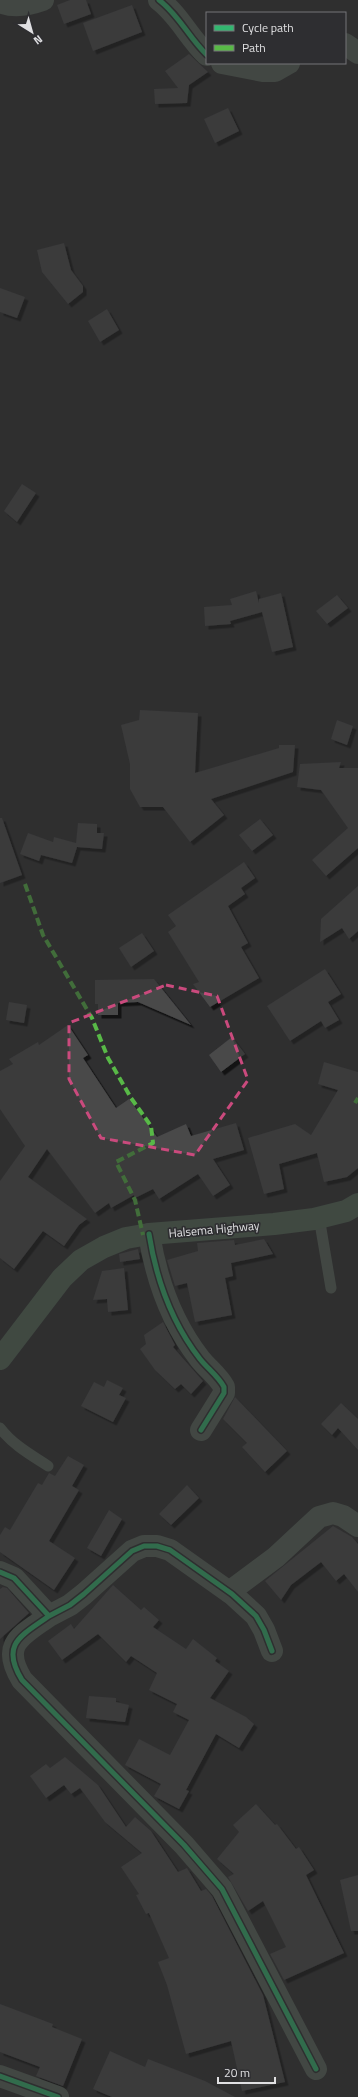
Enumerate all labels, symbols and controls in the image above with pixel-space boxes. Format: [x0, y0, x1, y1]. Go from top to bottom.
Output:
north arrow [12, 12, 52, 52]
legend [206, 12, 346, 64]
text: Cycle path [242, 18, 294, 37]
text: N [30, 31, 46, 49]
text: Path [242, 38, 266, 57]
street label: Halsema Highway [168, 1216, 261, 1242]
scale bar [218, 2059, 275, 2085]
text: 20 m [224, 2063, 250, 2082]

